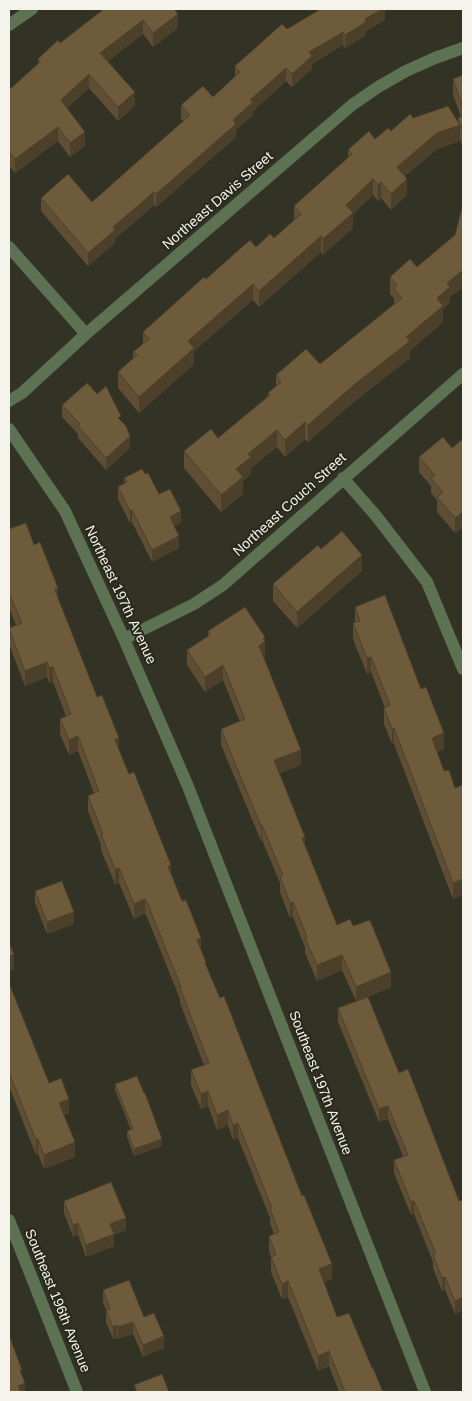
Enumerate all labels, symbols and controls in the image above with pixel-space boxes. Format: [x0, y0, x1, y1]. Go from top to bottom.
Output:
street label: Northeast Davis Street [159, 148, 277, 254]
street label: Northeast Couch Street [230, 450, 350, 560]
street label: Northeast 197th Avenue [81, 523, 159, 667]
street label: Southeast 197th Avenue [285, 1009, 355, 1157]
street label: Southeast 196th Avenue [21, 1227, 93, 1375]

